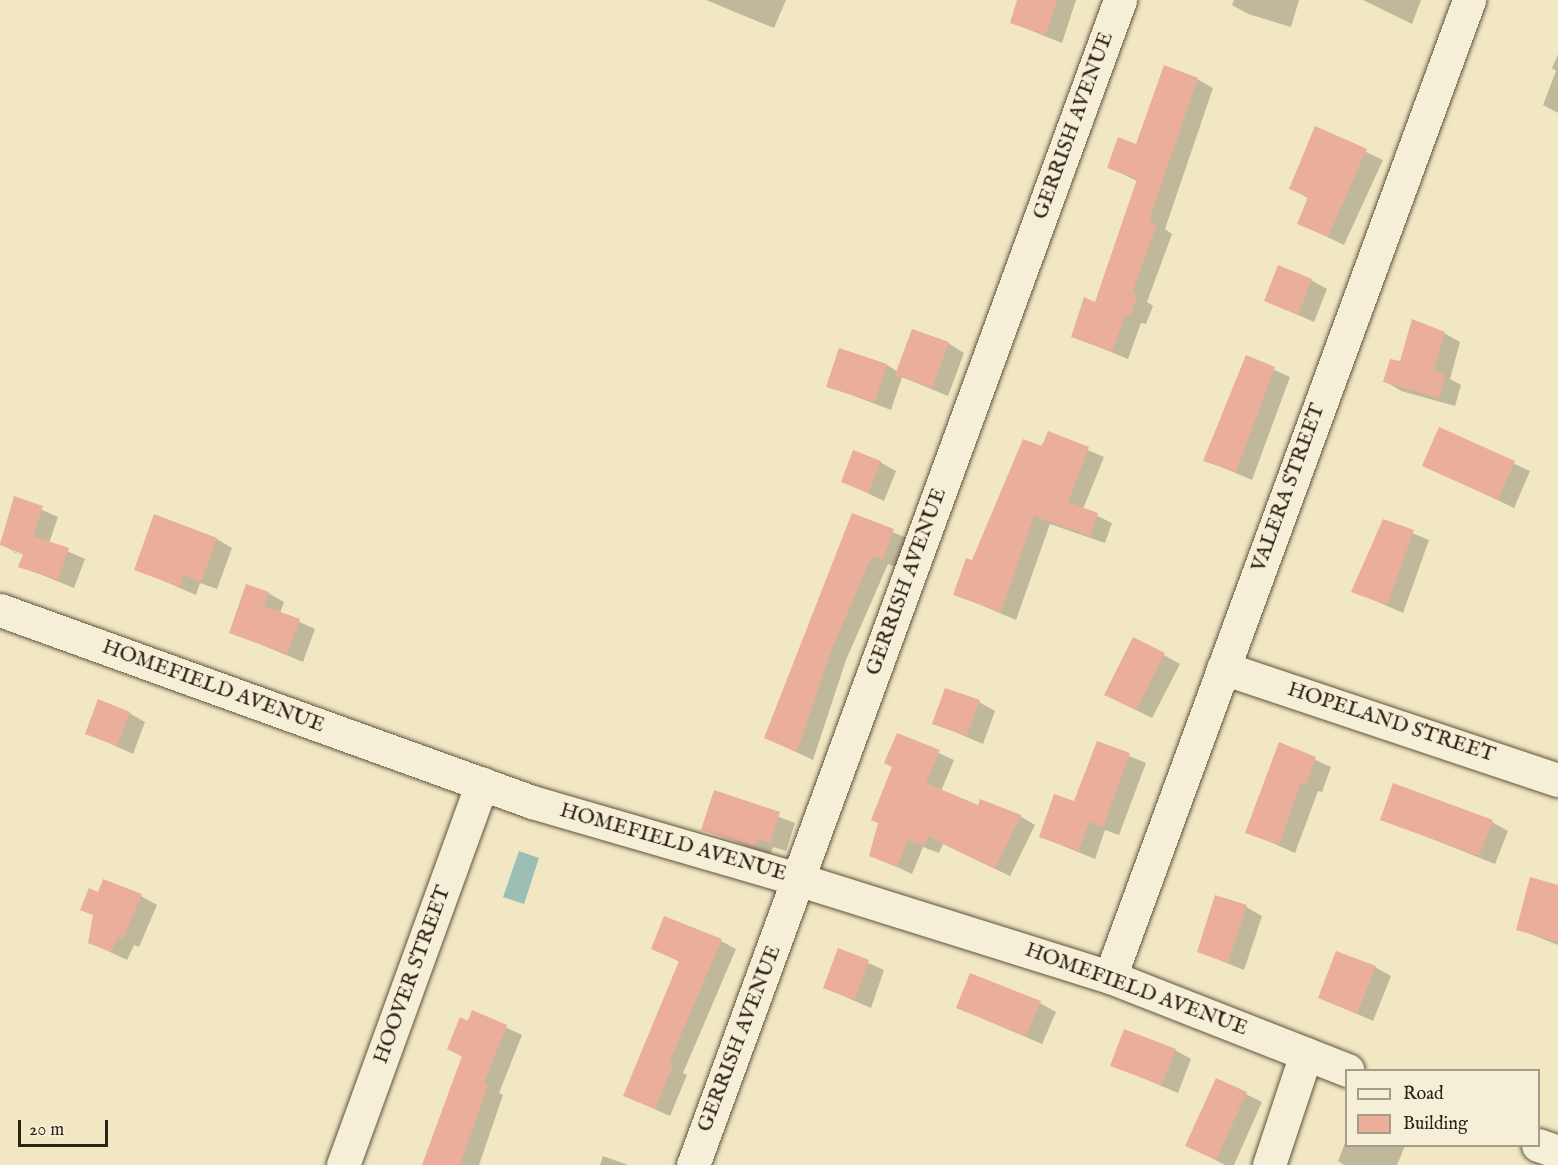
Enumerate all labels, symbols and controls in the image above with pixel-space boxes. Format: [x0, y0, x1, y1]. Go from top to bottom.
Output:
street label: GERRISH AVENUE [1028, 29, 1120, 223]
street label: VALERA STREET [1247, 400, 1331, 576]
street label: GERRISH AVENUE [861, 485, 953, 679]
street label: HOMEFIELD AVENUE [98, 635, 328, 739]
street label: HOPELAND STREET [1284, 678, 1498, 768]
street label: HOMEFIELD AVENUE [557, 799, 789, 887]
street label: HOOVER STREET [369, 883, 457, 1067]
street label: HOMEFIELD AVENUE [1021, 938, 1251, 1042]
street label: GERRISH AVENUE [693, 942, 787, 1136]
legend [1345, 1069, 1540, 1147]
text: Road [1403, 1083, 1444, 1106]
scale bar [21, 1108, 111, 1146]
text: Building [1403, 1113, 1468, 1136]
text: 20 m [29, 1119, 64, 1142]

